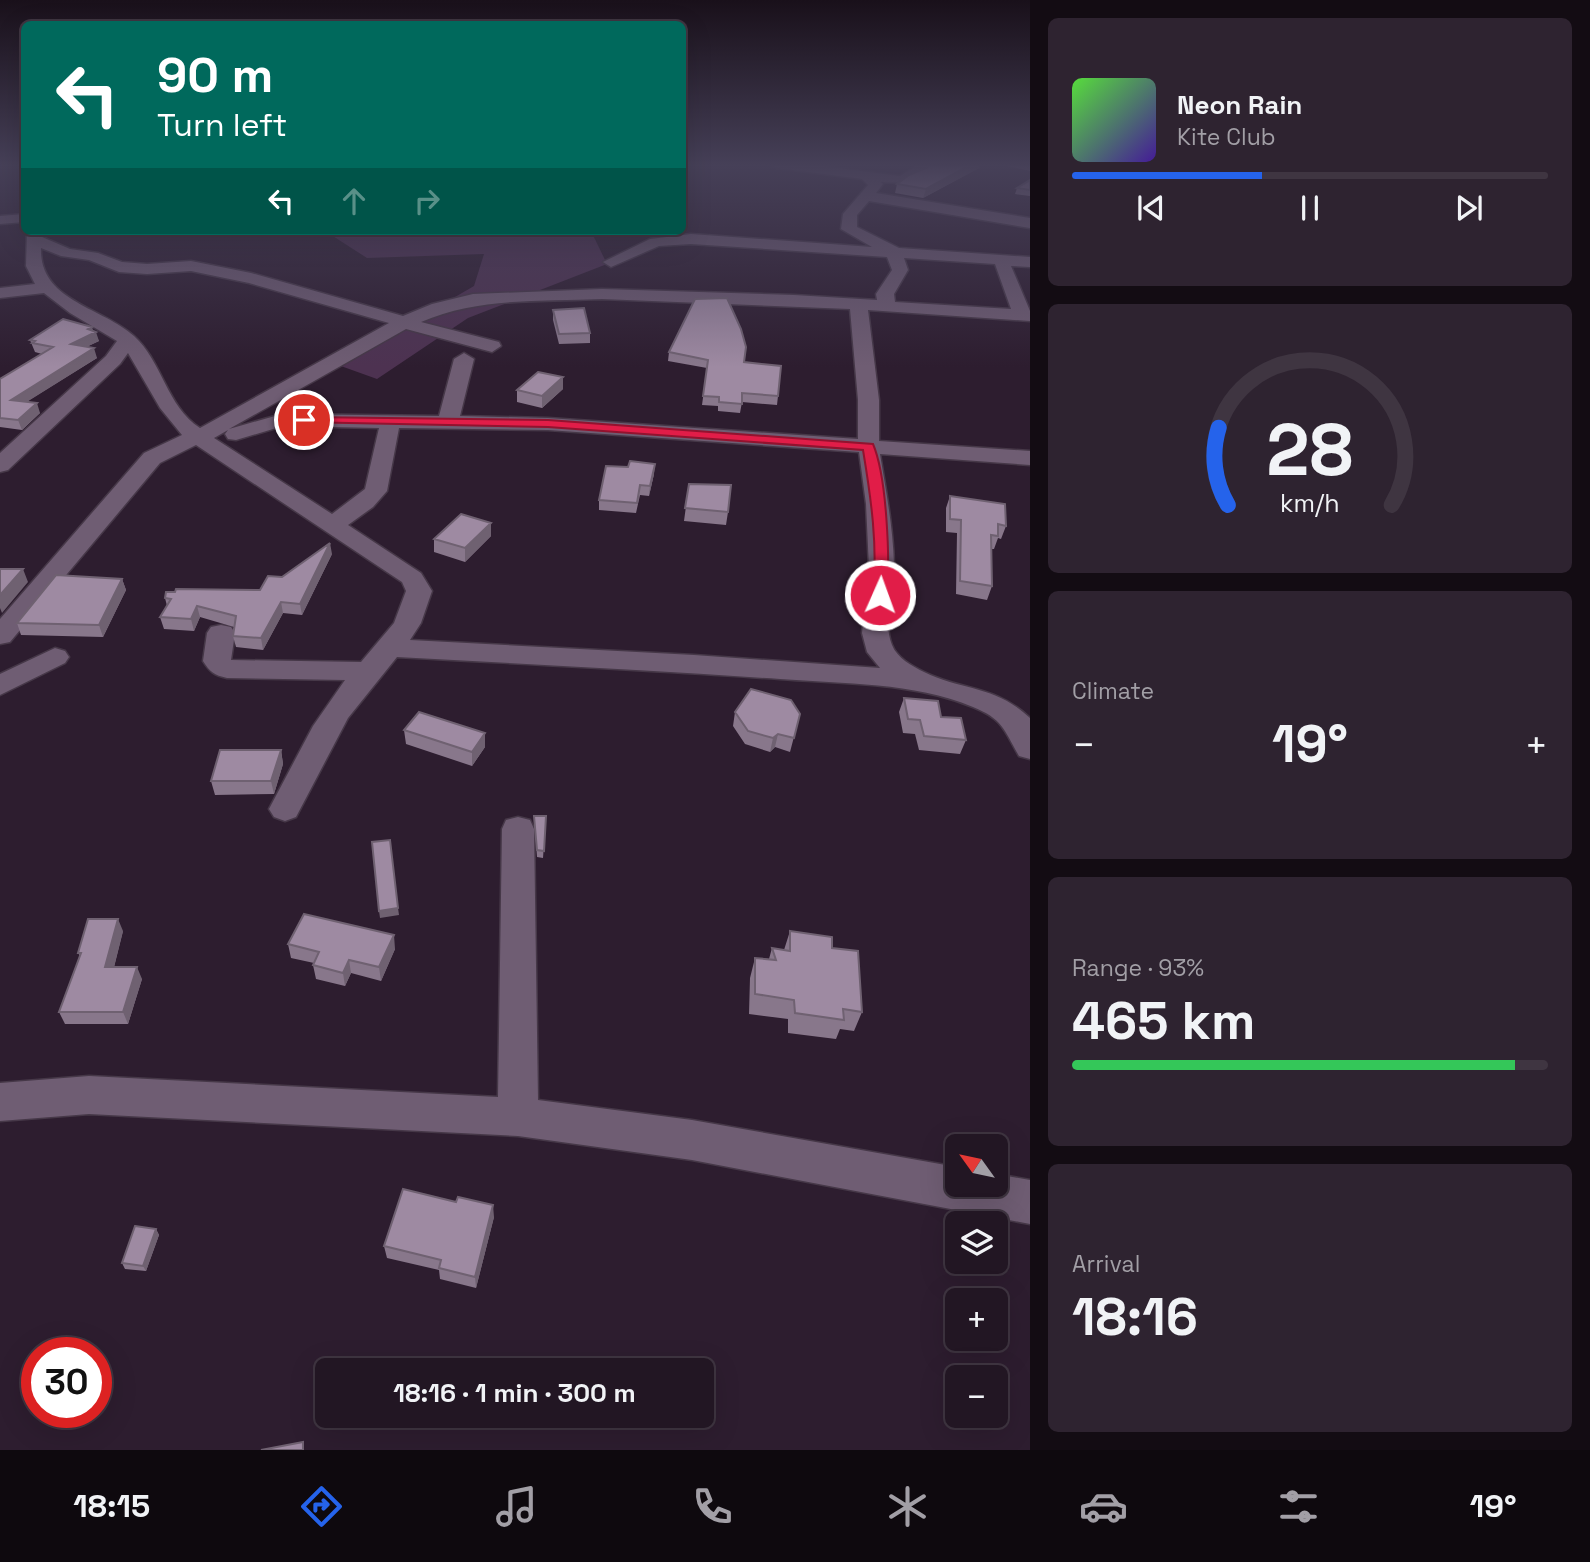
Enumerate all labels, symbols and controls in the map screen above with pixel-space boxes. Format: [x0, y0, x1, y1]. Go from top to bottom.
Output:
text: 90 m [157, 44, 273, 106]
icon: left [42, 49, 133, 140]
text: Neon Rain [1177, 88, 1302, 122]
text: Turn left [157, 105, 287, 145]
text: Kite Club [1177, 122, 1276, 152]
icon: left [262, 182, 300, 220]
icon: ahead [335, 182, 373, 220]
icon: right [408, 182, 446, 220]
icon: previous [1132, 189, 1170, 227]
icon: pause [1291, 189, 1329, 227]
icon: next [1450, 189, 1488, 227]
pin [274, 390, 334, 450]
icon: arrive [285, 401, 323, 439]
text: 28 [1267, 403, 1353, 496]
text: km/h [1280, 486, 1340, 518]
position arrow [843, 558, 917, 632]
text: Climate [1072, 676, 1154, 706]
text: 19° [1272, 711, 1348, 777]
text: − [1072, 721, 1096, 769]
text: + [1524, 721, 1548, 769]
text: Range · 93% [1072, 953, 1204, 983]
text: 465 km [1072, 988, 1255, 1054]
north arrow [945, 1134, 1008, 1197]
map controls [945, 1134, 1008, 1428]
button: layers [945, 1211, 1008, 1274]
text: Arrival [1072, 1249, 1140, 1279]
text: 18:16 [1072, 1284, 1198, 1350]
button: + [945, 1288, 1008, 1351]
speed limit sign: 30 [21, 1337, 112, 1428]
button: − [945, 1365, 1008, 1428]
text: 18:16 · 1 min · 300 m [393, 1376, 636, 1410]
icon: directions [297, 1482, 346, 1531]
icon: music [492, 1482, 541, 1531]
icon: phone [688, 1482, 737, 1531]
icon: climate [883, 1482, 932, 1531]
icon: car [1079, 1482, 1128, 1531]
icon: filters [1274, 1482, 1323, 1531]
text: 18:15 [73, 1486, 150, 1526]
text: 19° [1470, 1486, 1517, 1526]

